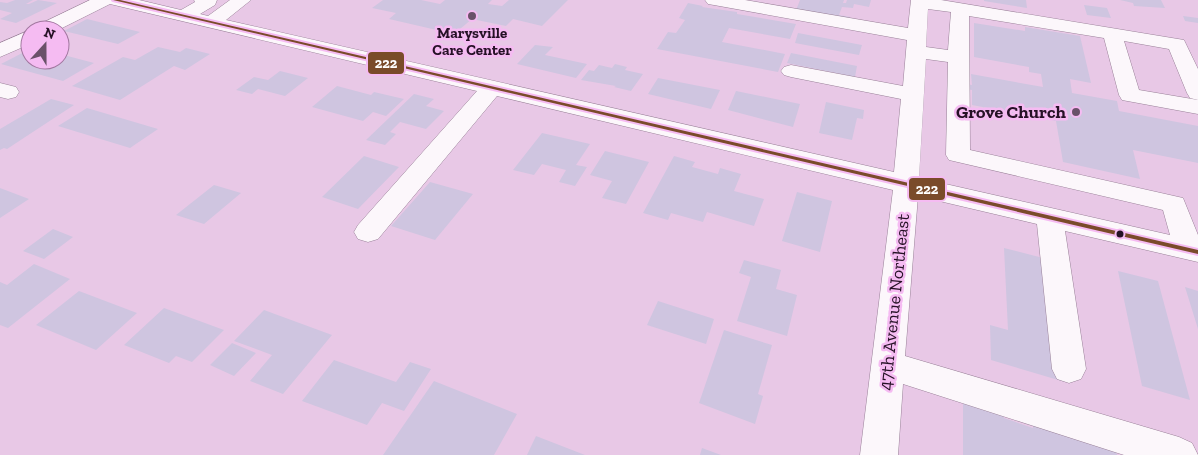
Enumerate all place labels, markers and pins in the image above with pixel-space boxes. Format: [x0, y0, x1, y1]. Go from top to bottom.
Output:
marker: Marysville Care Center [466, 10, 478, 22]
place label: Marysville Care Center [432, 24, 512, 59]
place label: Grove Church [956, 101, 1067, 123]
marker: Grove Church [1070, 106, 1082, 118]
unlabelled marker [1115, 229, 1125, 239]

